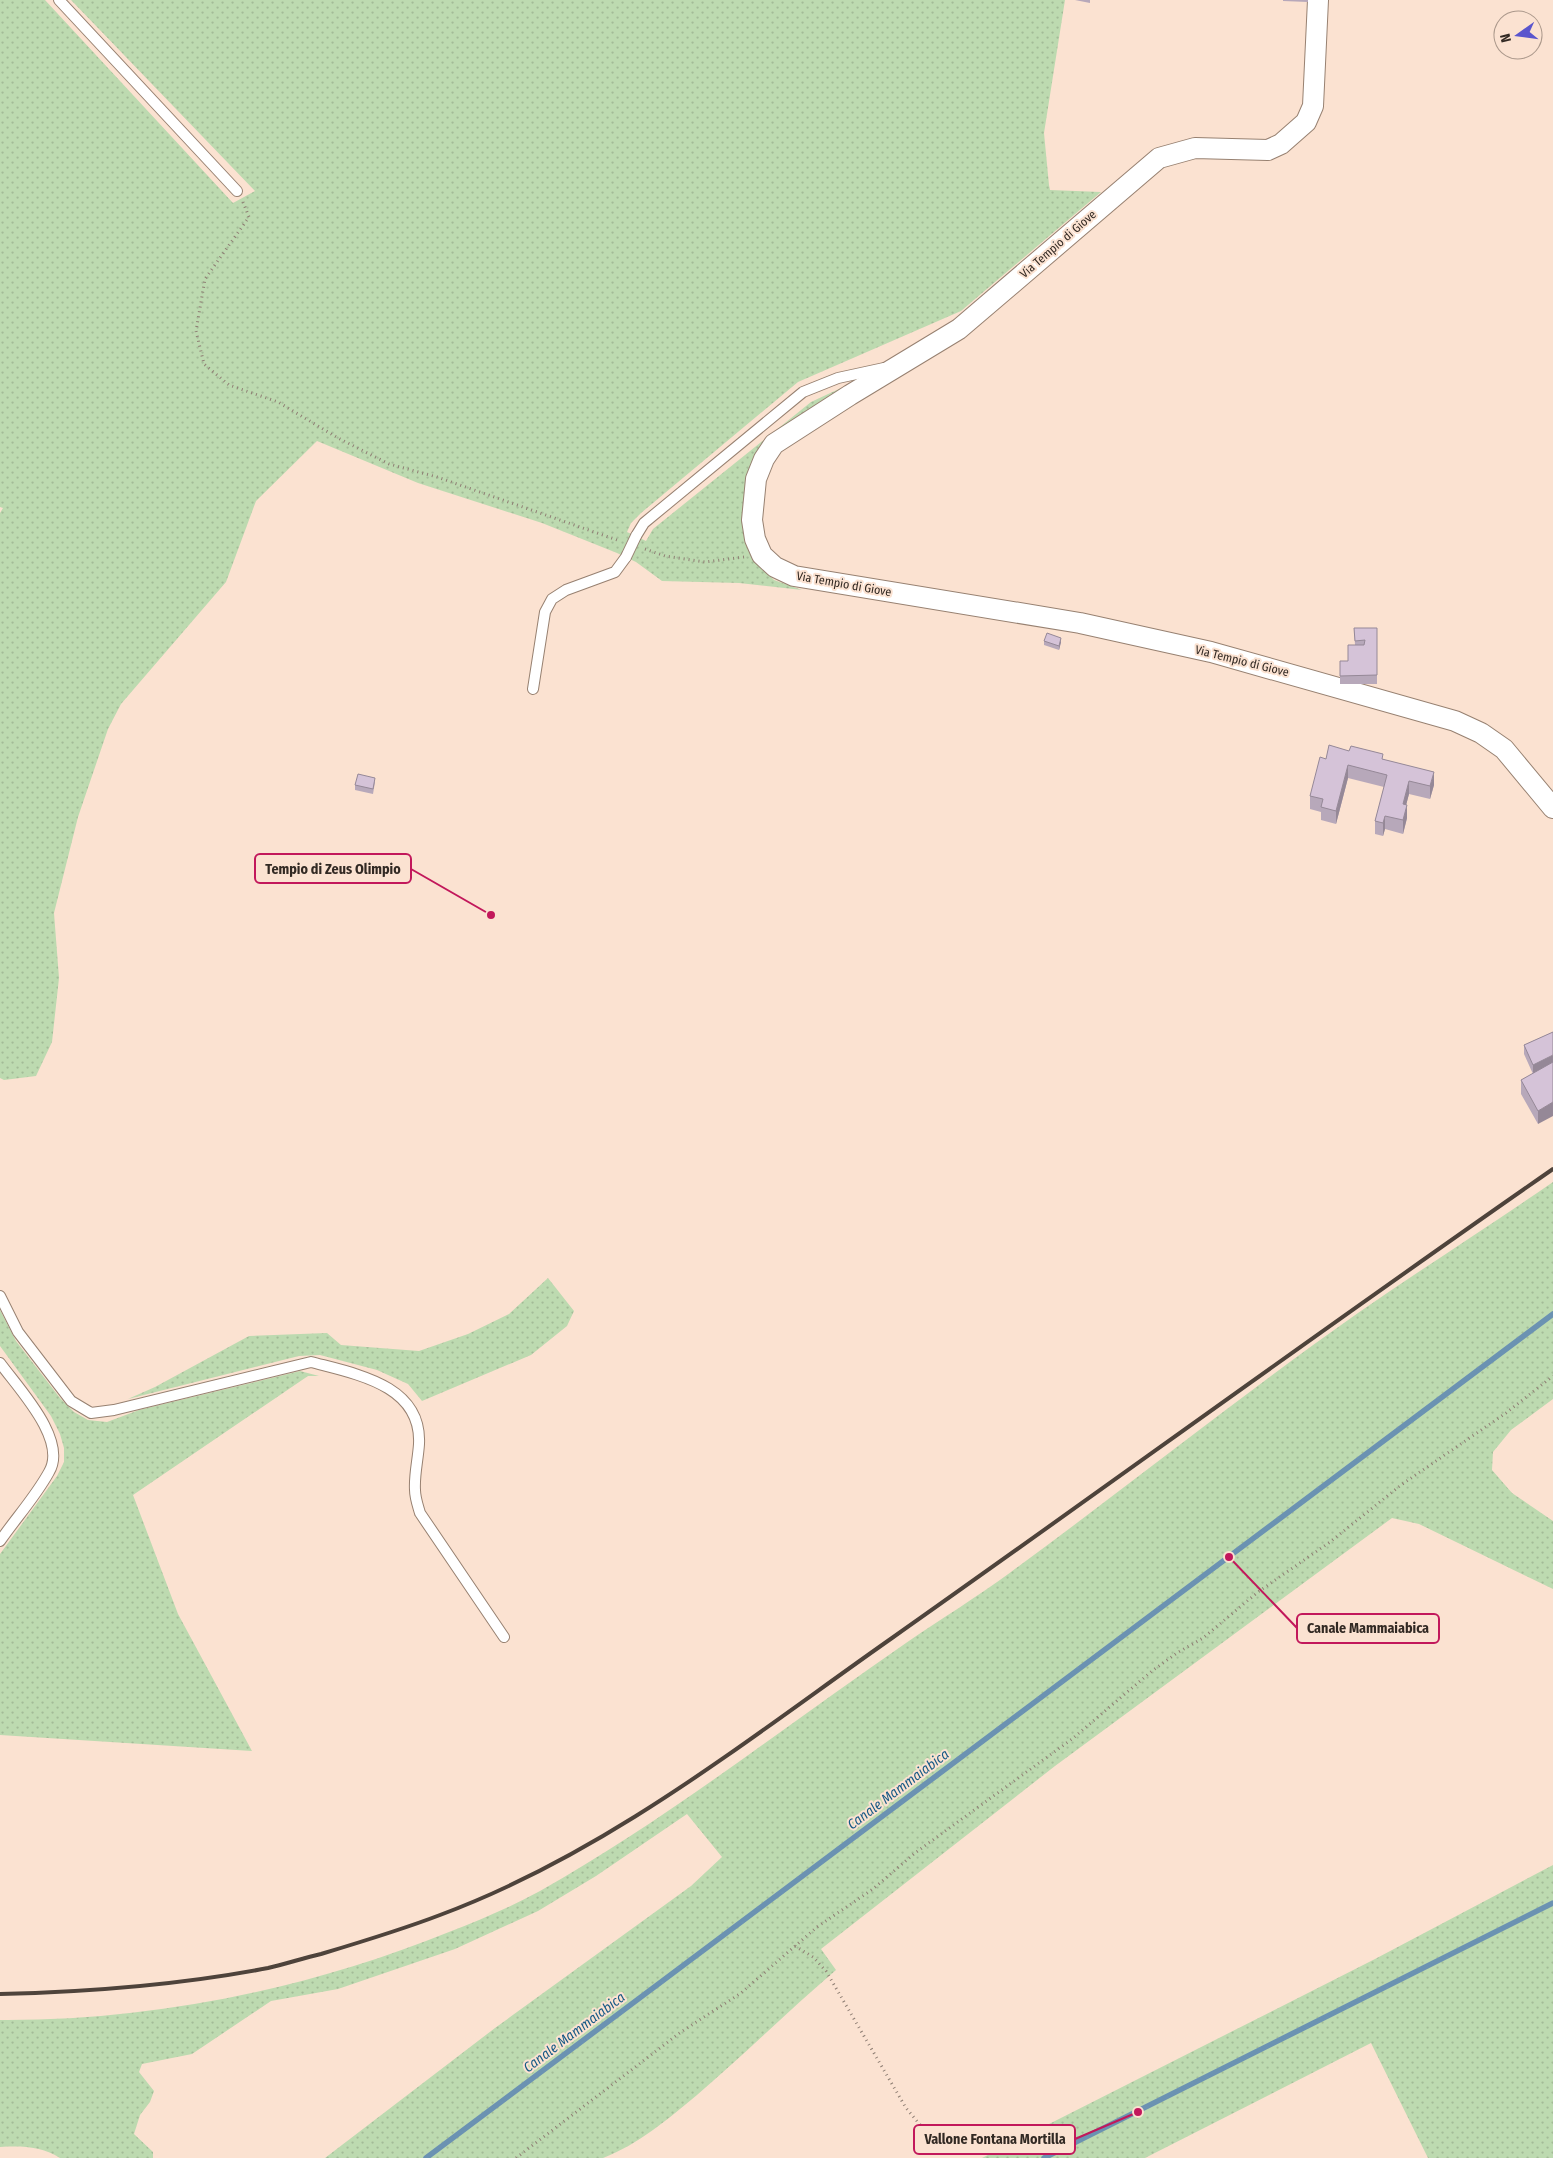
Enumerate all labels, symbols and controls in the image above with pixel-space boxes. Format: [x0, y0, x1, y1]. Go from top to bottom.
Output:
north arrow [1493, 10, 1543, 60]
text: N [1497, 32, 1515, 44]
street label: Via Tempio di Giove [1017, 207, 1099, 281]
street label: Via Tempio di Giove [795, 569, 893, 599]
street label: Via Tempio di Giove [1194, 643, 1290, 679]
callout: Tempio di Zeus Olimpio [255, 854, 411, 883]
text: Tempio di Zeus Olimpio [265, 861, 401, 878]
callout: Canale Mammaiabica [1297, 1614, 1439, 1643]
text: Canale Mammaiabica [1307, 1620, 1429, 1637]
water label: Canale Mammaiabica [844, 1746, 952, 1833]
water label: Canale Mammaiabica [520, 1989, 628, 2076]
callout: Vallone Fontana Mortilla [914, 2125, 1075, 2154]
text: Vallone Fontana Mortilla [923, 2131, 1066, 2148]

